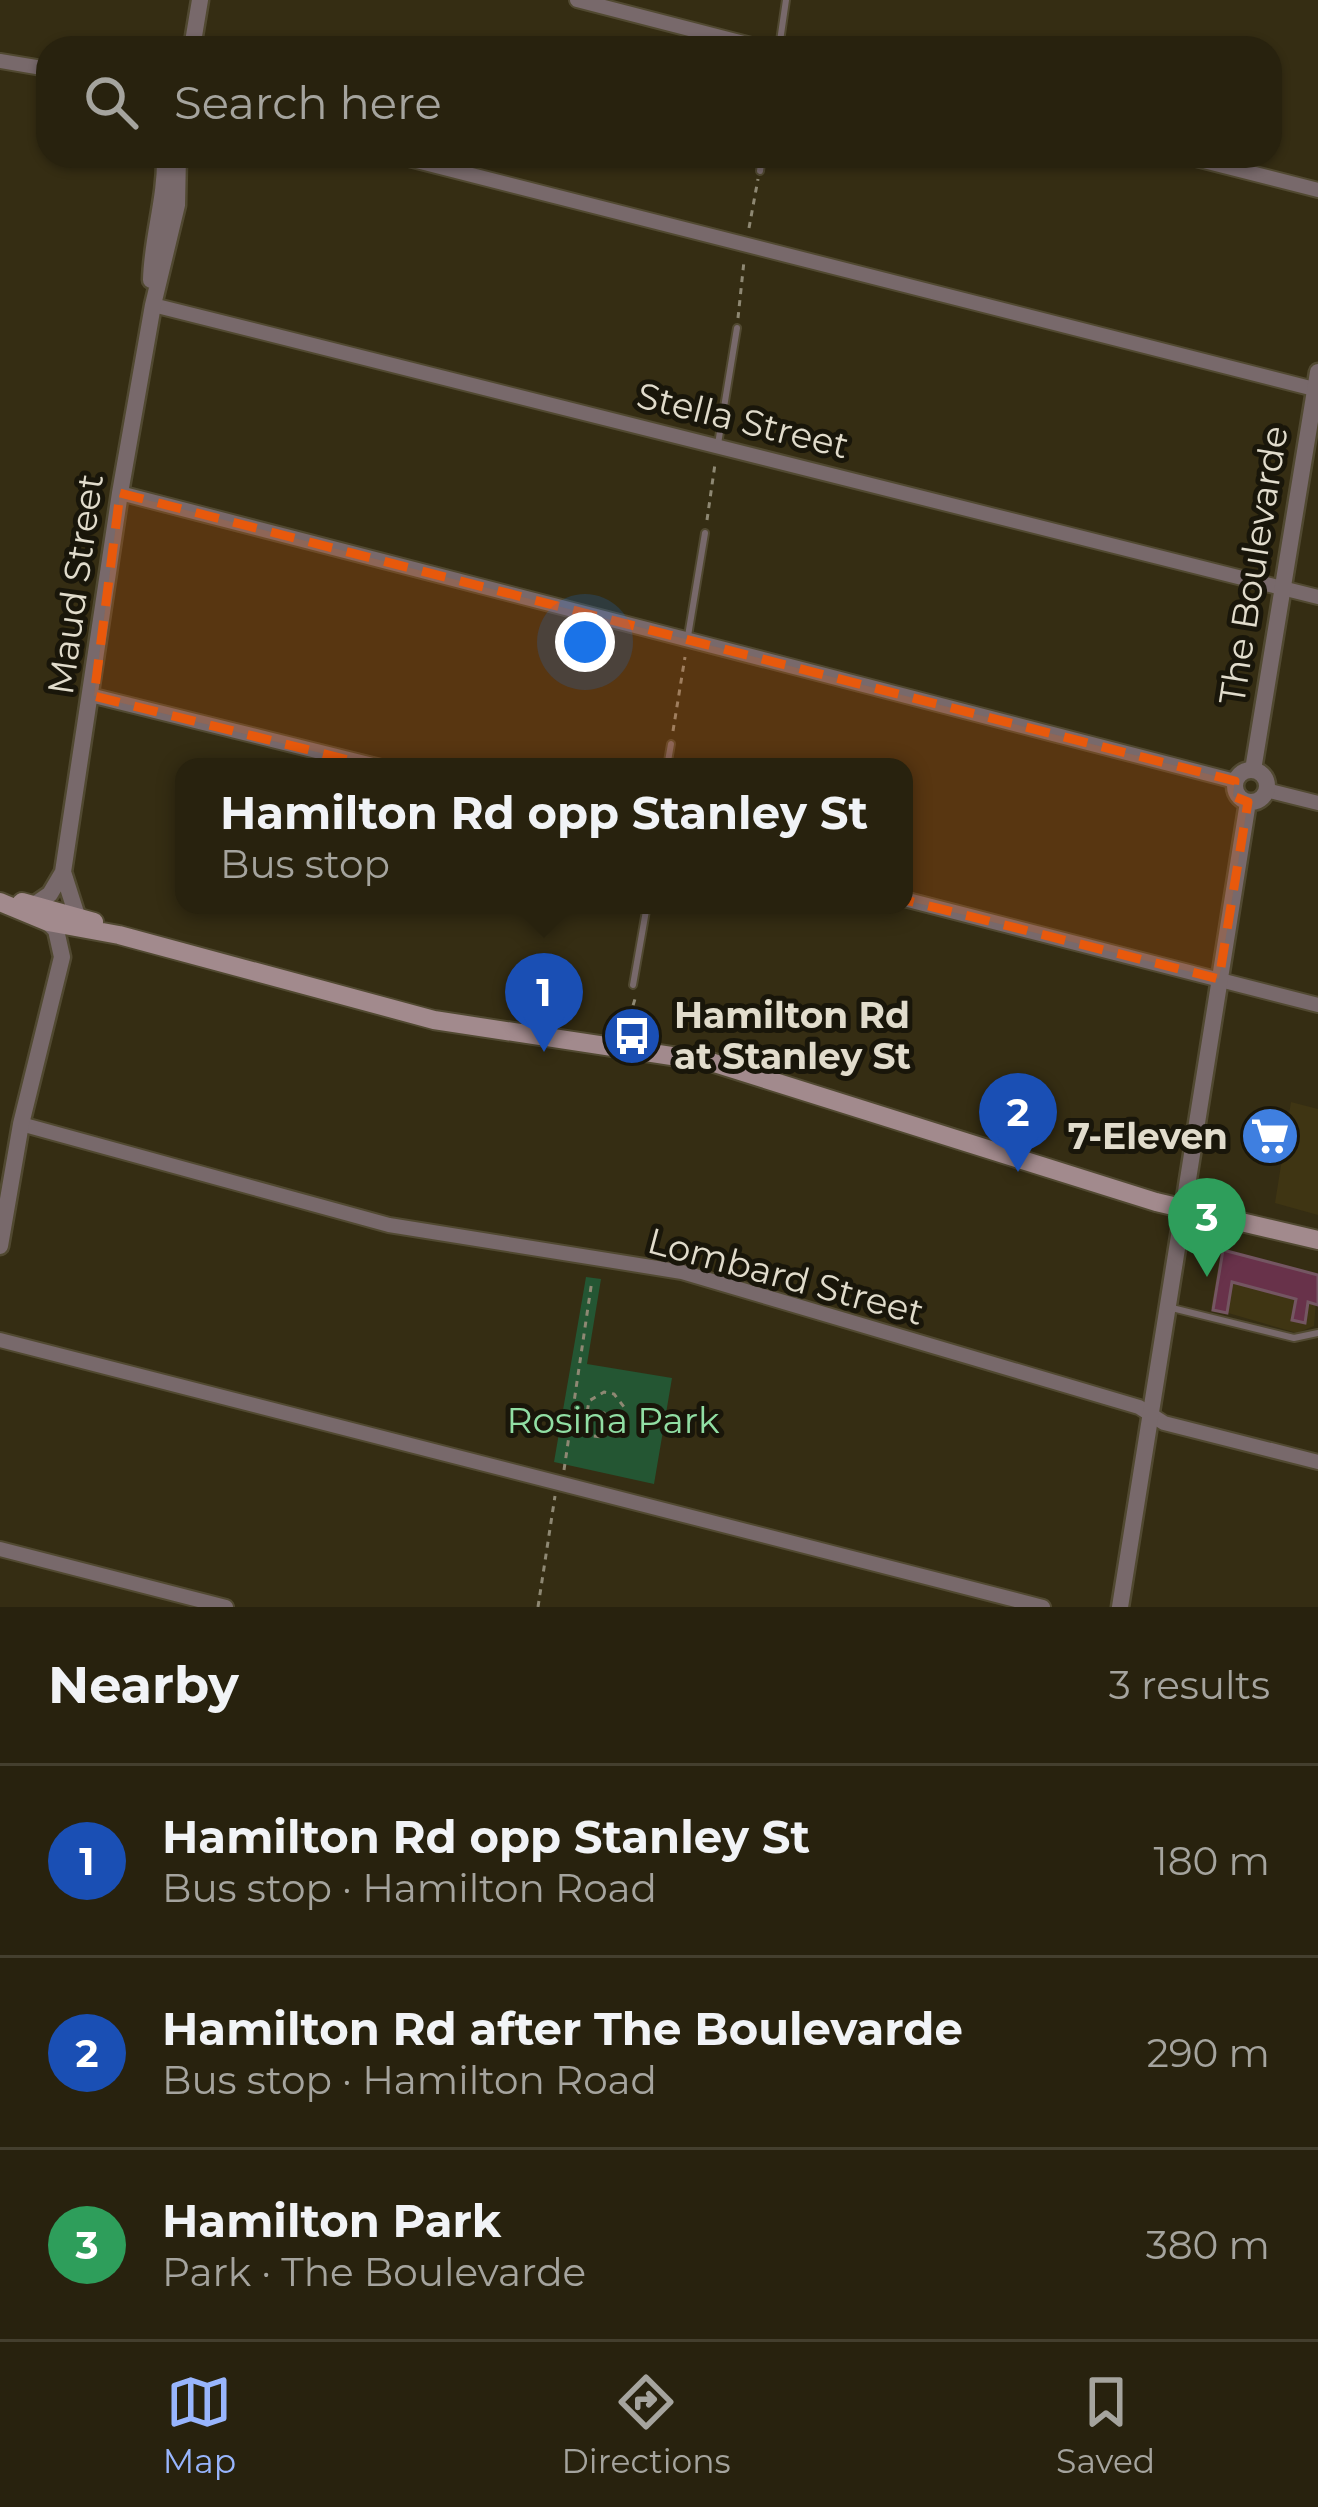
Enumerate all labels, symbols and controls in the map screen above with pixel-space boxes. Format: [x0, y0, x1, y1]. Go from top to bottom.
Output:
search box [36, 36, 1282, 168]
icon: search [78, 69, 144, 135]
text: Search here [174, 75, 442, 130]
street label: Stella Street [633, 372, 853, 468]
street label: The Boulevarde [1209, 423, 1297, 707]
street label: Maud Street [38, 471, 112, 697]
your location [555, 612, 615, 672]
popup [175, 758, 913, 914]
text: Hamilton Rd opp Stanley St [220, 785, 868, 840]
text: Bus stop [220, 840, 390, 888]
pin: 1 [505, 953, 583, 1052]
place label: Hamilton Rd at Stanley St [674, 993, 911, 1078]
bus stop icon: Hamilton Rd at Stanley St [601, 1005, 663, 1067]
pin: 2 [979, 1073, 1057, 1172]
supermarket icon: 7-Eleven [1239, 1105, 1301, 1167]
place label: 7-Eleven [1068, 1114, 1228, 1158]
pin: 3 [1168, 1178, 1246, 1277]
street label: Lombard Street [643, 1218, 929, 1334]
park label: Rosina Park [506, 1398, 720, 1442]
text: Nearby [48, 1654, 239, 1716]
text: 3 results [1109, 1661, 1270, 1709]
text: Hamilton Rd opp Stanley St [162, 1809, 810, 1864]
text: 1 [79, 1837, 95, 1885]
text: 180 m [1154, 1837, 1270, 1885]
text: Bus stop · Hamilton Road [162, 1864, 657, 1912]
text: Hamilton Rd after The Boulevarde [162, 2001, 963, 2056]
text: 2 [75, 2029, 99, 2077]
text: 290 m [1147, 2029, 1270, 2077]
text: Bus stop · Hamilton Road [162, 2056, 657, 2104]
text: Hamilton Park [162, 2193, 501, 2248]
text: 3 [75, 2221, 99, 2269]
text: 380 m [1146, 2221, 1270, 2269]
text: Park · The Boulevarde [162, 2248, 586, 2296]
tab: Map [163, 2369, 236, 2481]
tab: Directions [562, 2369, 731, 2481]
tab: Saved [1056, 2369, 1155, 2481]

